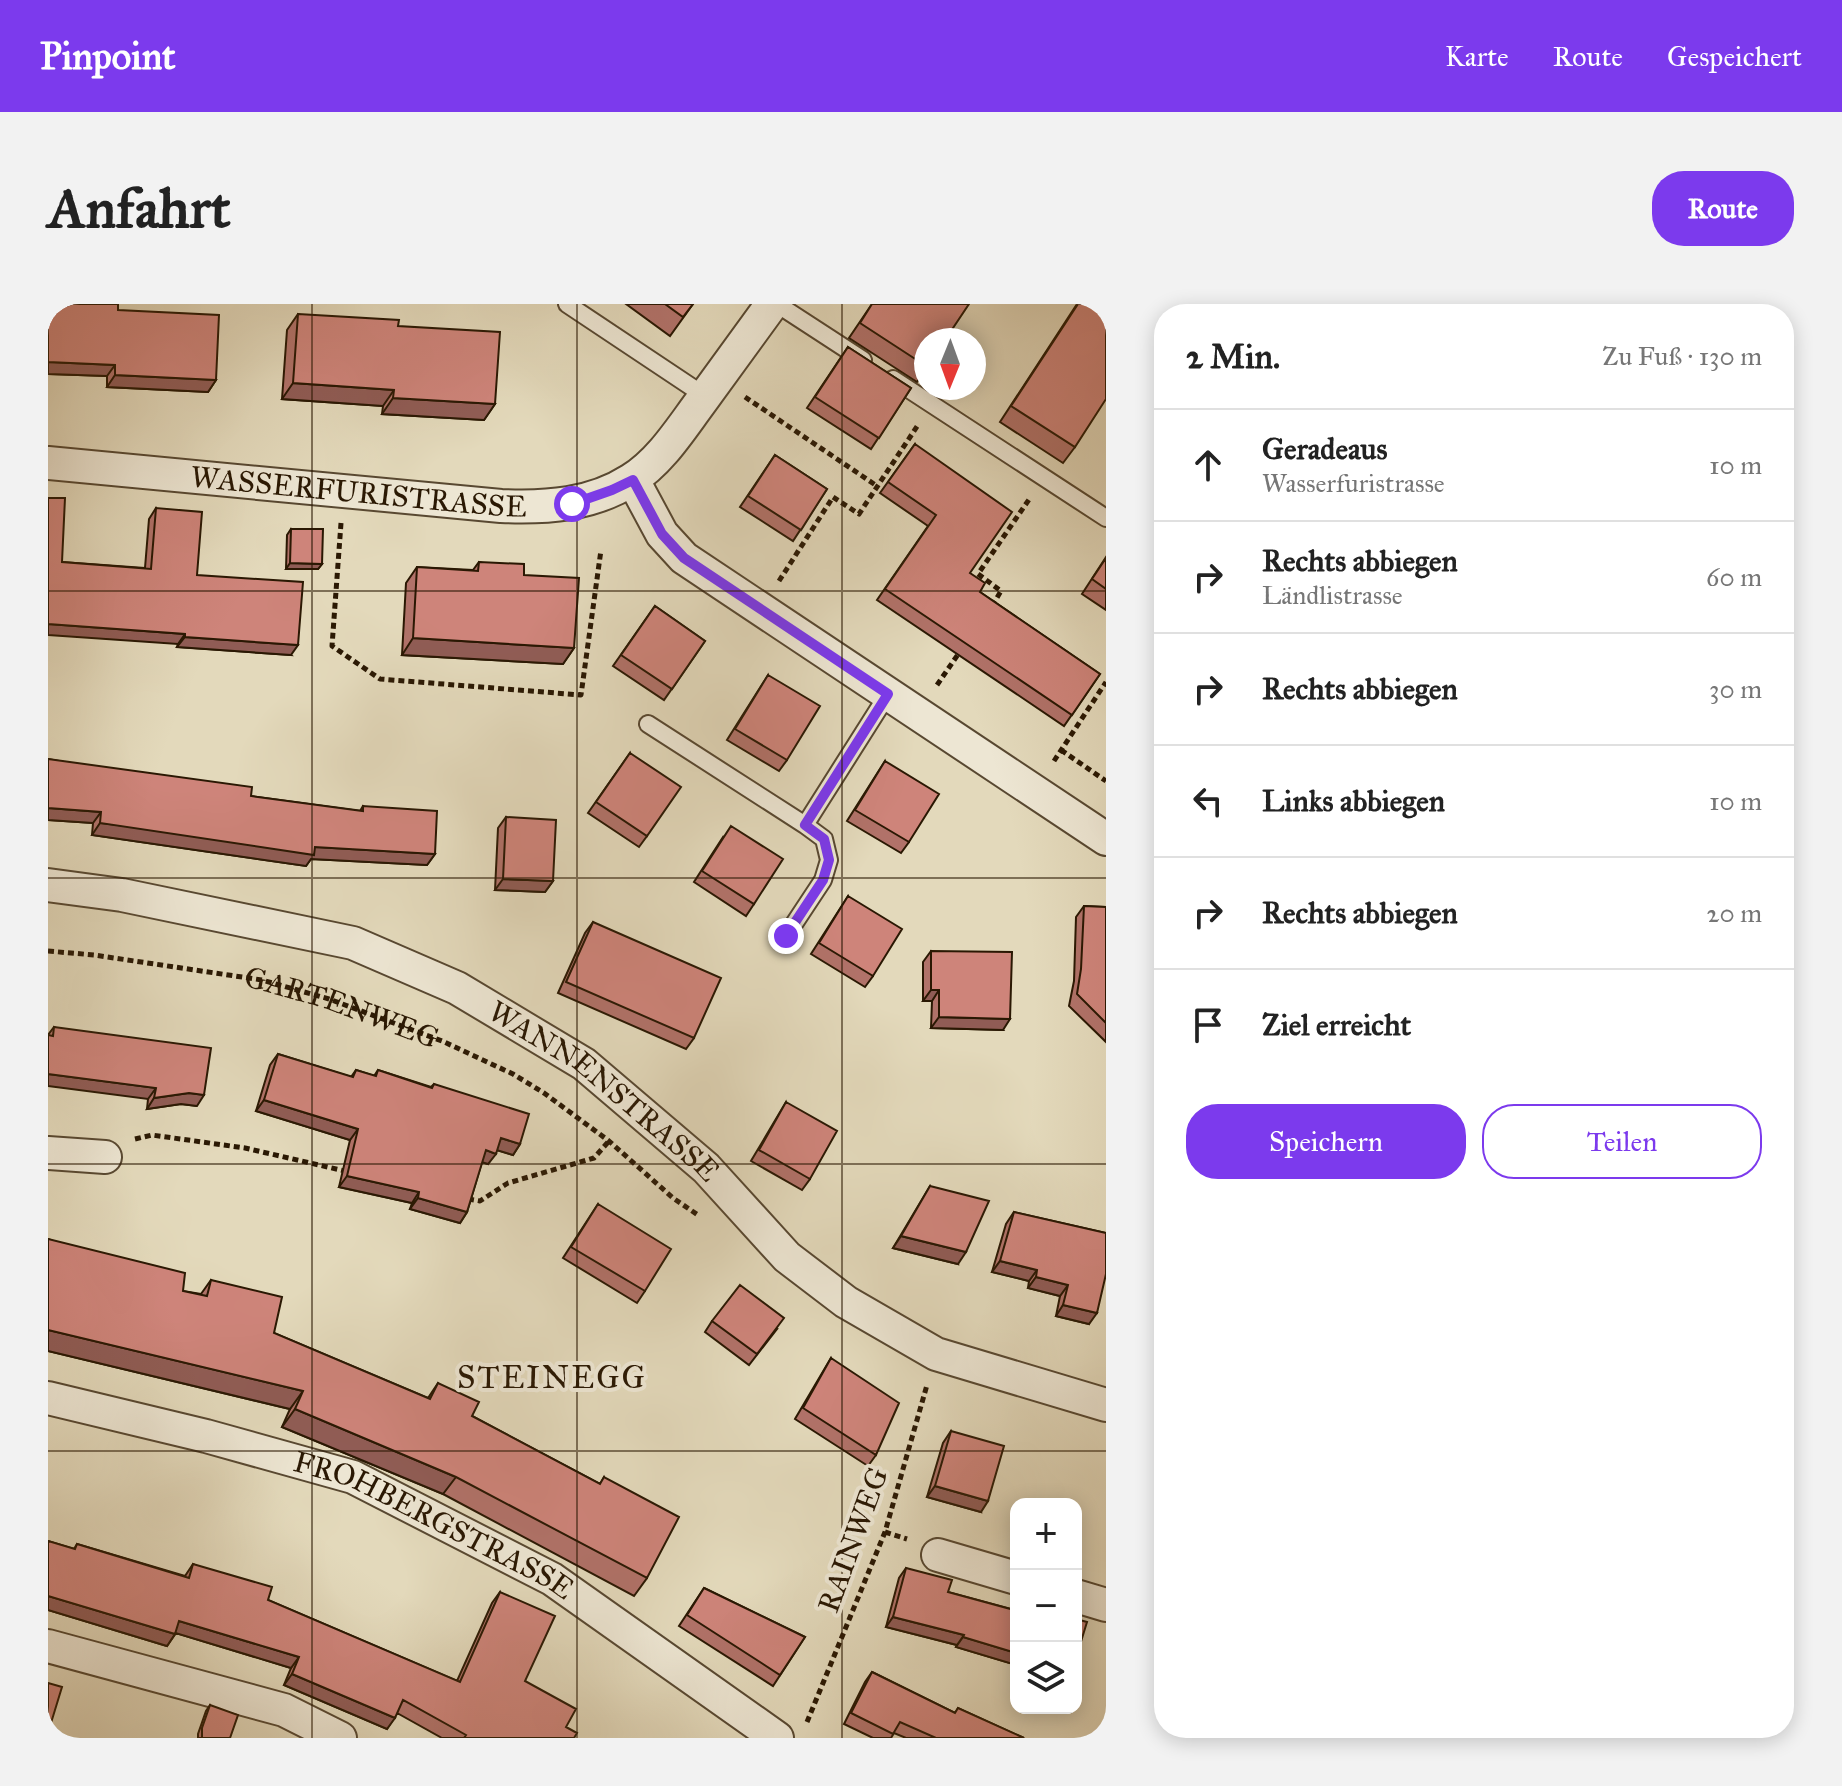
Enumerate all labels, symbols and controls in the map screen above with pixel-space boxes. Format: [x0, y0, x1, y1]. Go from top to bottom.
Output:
text: Pinpoint [40, 33, 176, 79]
text: Karte [1445, 39, 1509, 74]
text: Route [1553, 39, 1623, 74]
text: Gespeichert [1667, 39, 1802, 74]
button: Route [1652, 171, 1794, 246]
text: Anfahrt [48, 174, 231, 242]
north arrow [914, 328, 986, 400]
text: 2 Min. [1186, 336, 1280, 377]
text: Zu Fuß · 130 m [1602, 340, 1762, 372]
text: Geradeaus [1262, 431, 1388, 467]
icon: ahead [1186, 443, 1230, 487]
text: 10 m [1709, 449, 1762, 481]
street label: WASSERFURISTRASSE [189, 459, 527, 525]
text: Wasserfuristrasse [1262, 467, 1445, 499]
route start [554, 486, 590, 522]
text: Rechts abbiegen [1262, 543, 1458, 579]
icon: right [1186, 555, 1230, 599]
text: 60 m [1706, 561, 1762, 593]
text: Ländlistrasse [1262, 579, 1403, 611]
icon: right [1186, 667, 1230, 711]
text: Rechts abbiegen [1262, 671, 1458, 707]
text: 30 m [1709, 673, 1762, 705]
icon: left [1186, 779, 1230, 823]
text: Links abbiegen [1262, 783, 1445, 819]
text: 10 m [1709, 785, 1762, 817]
icon: right [1186, 891, 1230, 935]
text: Rechts abbiegen [1262, 895, 1458, 931]
text: 20 m [1707, 897, 1762, 929]
route end [768, 918, 804, 954]
street label: GARTENWEG [242, 960, 443, 1056]
street label: WANNENSTRASSE [482, 993, 727, 1189]
icon: arrive [1186, 1003, 1230, 1047]
text: Ziel erreicht [1262, 1007, 1411, 1043]
button: Speichern [1186, 1104, 1466, 1179]
button: Teilen [1482, 1104, 1762, 1179]
district label: STEINEGG [457, 1358, 647, 1397]
street label: FROHBERGSTRASSE [290, 1443, 581, 1607]
street label: RAINWEG [810, 1463, 896, 1617]
map controls [1010, 1498, 1082, 1714]
button: + [1010, 1498, 1082, 1570]
button: − [1010, 1570, 1082, 1642]
button: layers [1010, 1642, 1082, 1714]

